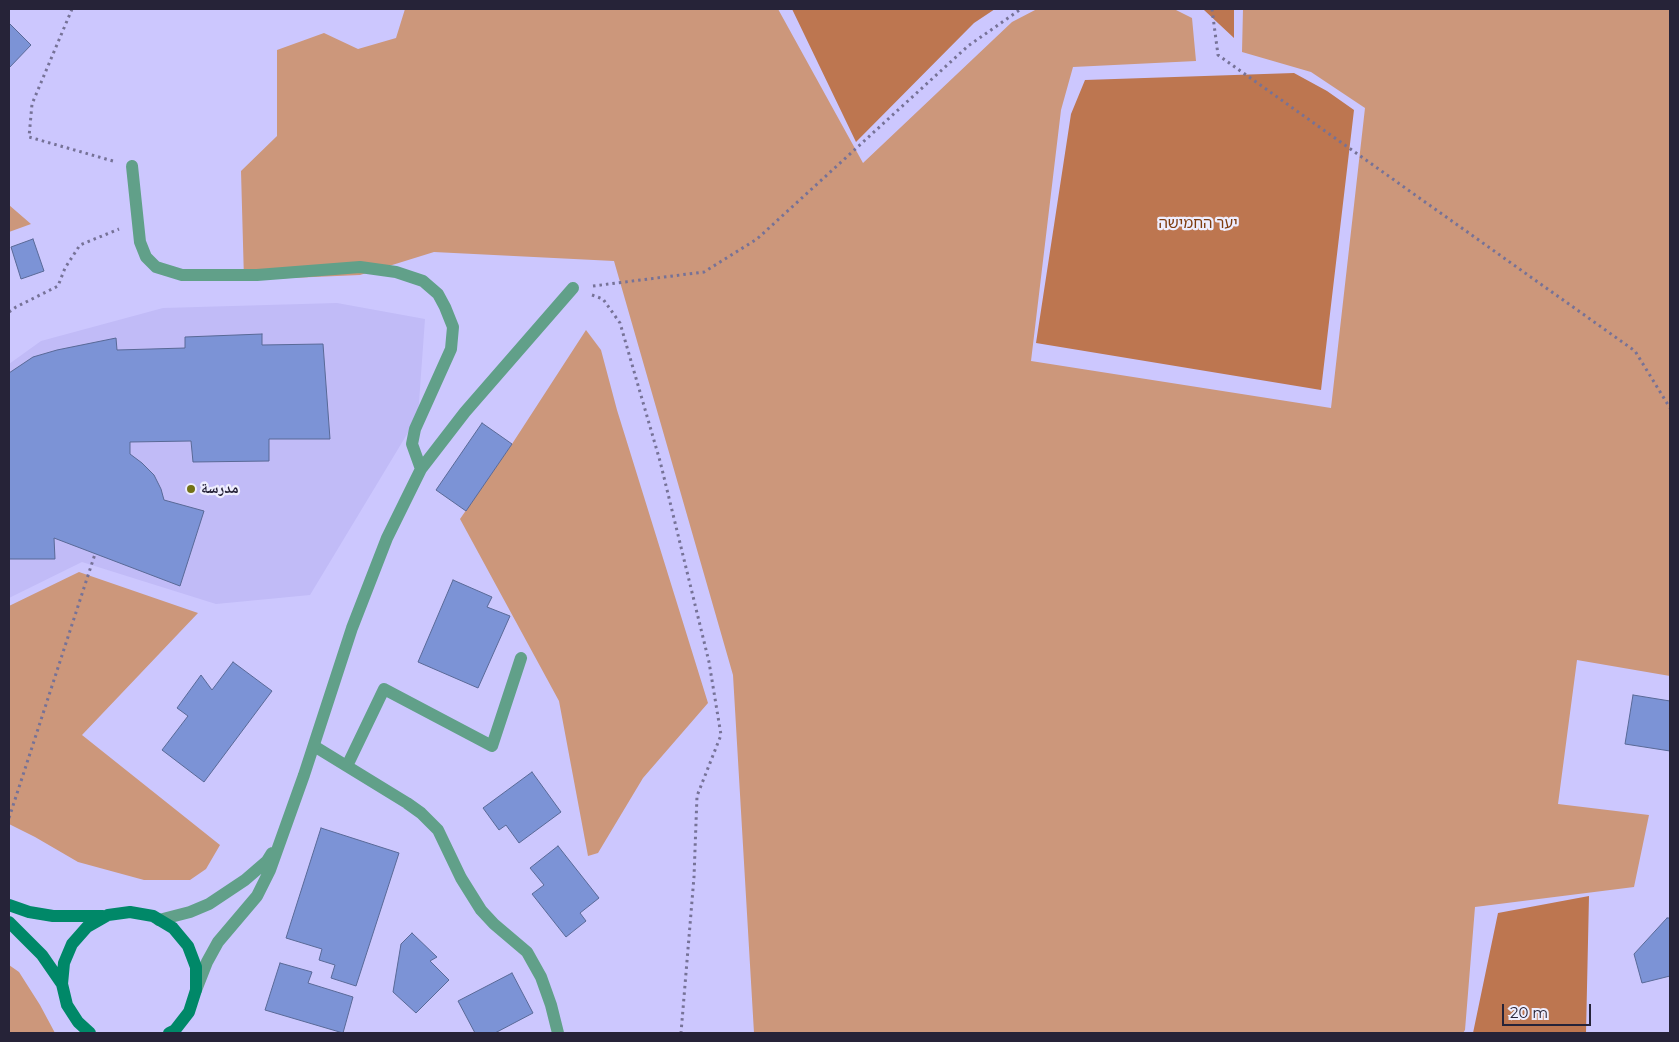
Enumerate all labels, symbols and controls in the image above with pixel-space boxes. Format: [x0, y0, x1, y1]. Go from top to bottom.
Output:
park label: יער החמישה [1158, 215, 1238, 233]
place label: مدرسة [201, 480, 239, 498]
marker: مدرسة [185, 483, 197, 495]
scale bar [1504, 994, 1593, 1026]
text: 20 m [1510, 1003, 1548, 1022]

